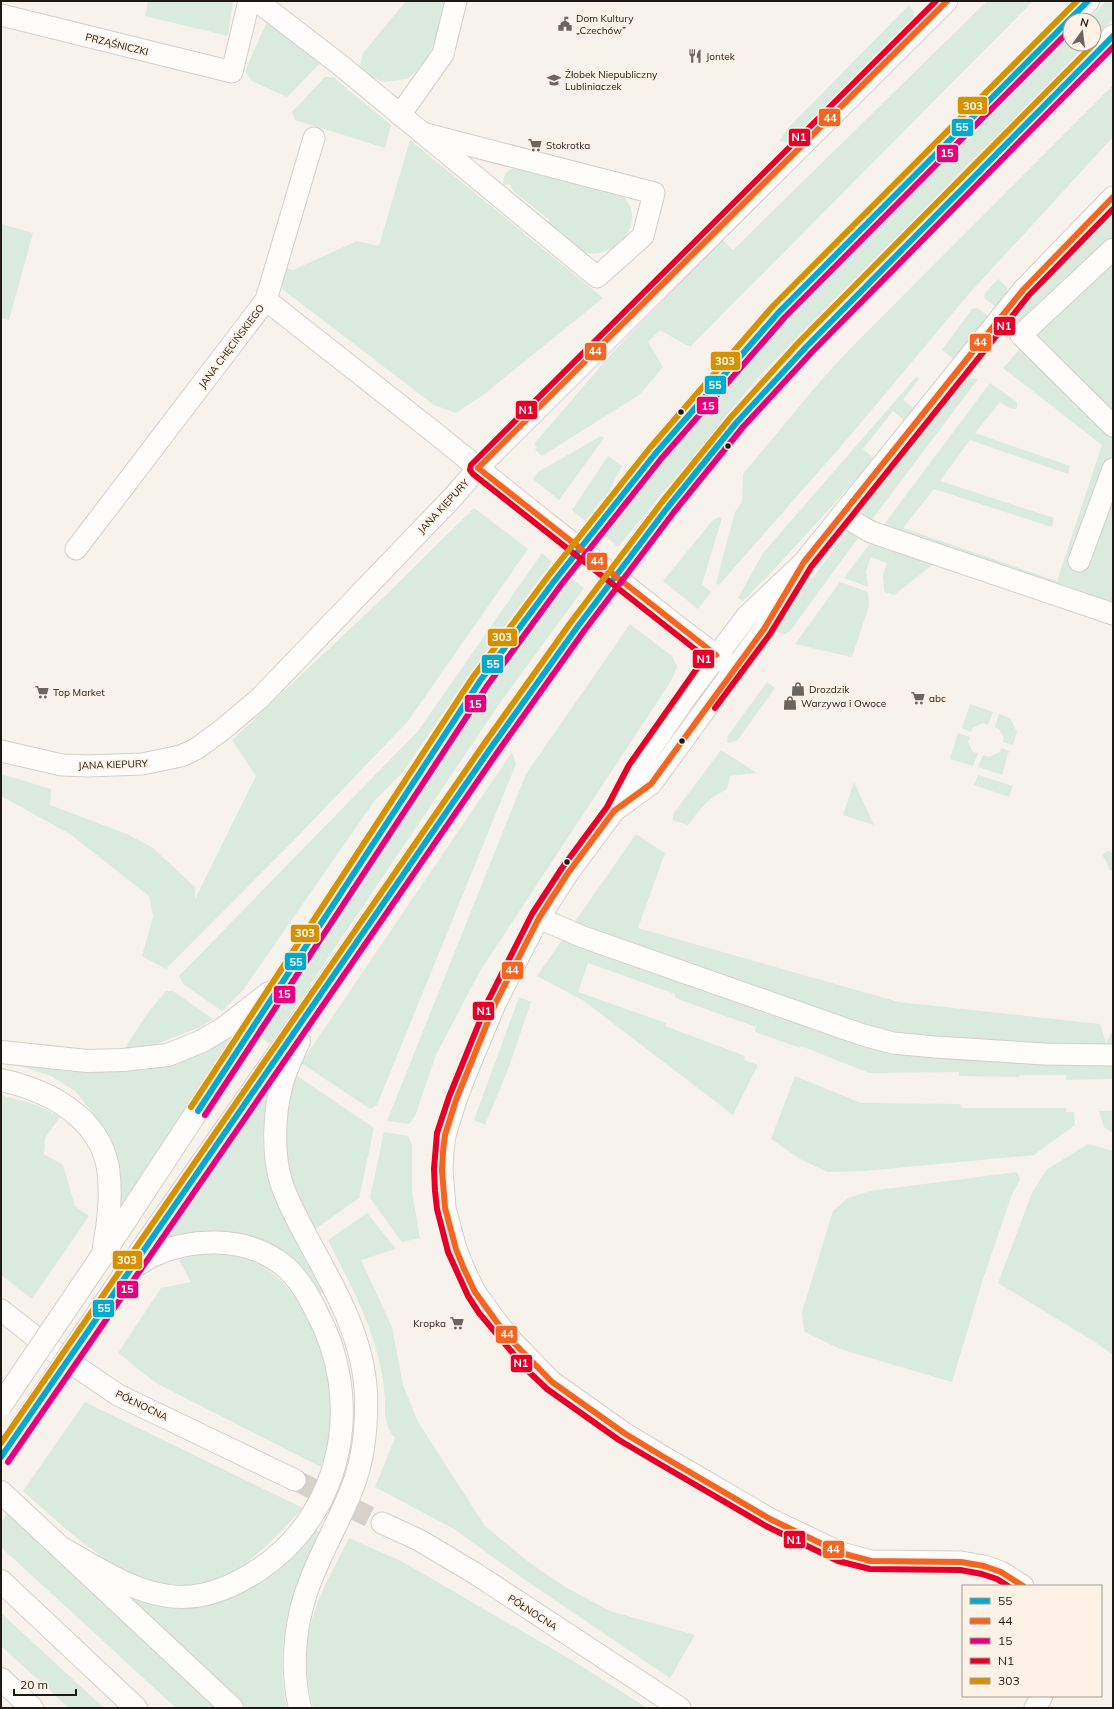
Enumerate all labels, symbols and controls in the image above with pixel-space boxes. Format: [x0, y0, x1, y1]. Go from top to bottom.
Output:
place label: Dom Kultury „Czechów” [576, 12, 634, 37]
north arrow [1062, 12, 1102, 52]
text: N [1079, 14, 1090, 30]
public building icon: Dom Kultury „Czechów” [557, 16, 573, 32]
street label: PRZĄŚNICZKI [84, 30, 150, 59]
restaurant icon: Jontek [687, 48, 703, 64]
place label: Jontek [706, 50, 736, 63]
place label: Żłobek Niepubliczny Lubliniaczek [565, 68, 658, 93]
school or university icon: Żłobek Niepubliczny Lubliniaczek [546, 72, 562, 88]
line badge: 303 [957, 96, 988, 115]
text: 303 [963, 99, 983, 113]
line badge: 44 [818, 108, 841, 127]
text: 44 [823, 111, 837, 125]
line badge: 55 [951, 118, 974, 137]
text: 55 [955, 120, 969, 134]
line badge: N1 [788, 128, 811, 147]
text: N1 [792, 130, 807, 144]
supermarket icon: Stokrotka [527, 137, 543, 153]
place label: Stokrotka [546, 139, 590, 152]
line badge: 15 [936, 144, 959, 163]
text: 15 [940, 146, 954, 160]
street label: JANA CHĘCIŃSKIEGO [196, 302, 267, 391]
line badge: N1 [993, 316, 1016, 336]
text: N1 [997, 319, 1012, 333]
line badge: 44 [969, 333, 992, 352]
text: 44 [973, 335, 987, 349]
line badge: 44 [584, 342, 607, 361]
text: 44 [588, 344, 602, 358]
line badge: 303 [710, 351, 741, 371]
text: 303 [715, 354, 735, 368]
line badge: 55 [704, 375, 727, 395]
text: 55 [708, 378, 722, 392]
line badge: 15 [696, 396, 719, 415]
text: 15 [701, 399, 715, 413]
line badge: N1 [515, 400, 538, 420]
text: N1 [519, 403, 534, 417]
unlabelled marker [676, 407, 686, 417]
unlabelled marker [723, 441, 733, 451]
street label: JANA KIEPURY [415, 476, 472, 536]
line badge: 44 [586, 552, 608, 571]
text: 44 [590, 554, 604, 568]
line badge: 303 [487, 628, 518, 647]
text: 303 [492, 630, 512, 644]
line badge: N1 [692, 649, 715, 669]
text: N1 [697, 652, 712, 666]
line badge: 55 [481, 654, 504, 674]
text: 55 [486, 657, 500, 671]
shop icon: Drozdzik [790, 681, 806, 697]
place label: Drozdzik [809, 683, 850, 696]
supermarket icon: Top Market [34, 684, 50, 700]
place label: Top Market [53, 686, 105, 699]
supermarket icon: abc [910, 690, 926, 706]
place label: abc [929, 692, 946, 705]
line badge: 15 [464, 694, 487, 713]
shop icon: Warzywa i Owoce [782, 695, 798, 711]
text: 15 [468, 697, 482, 711]
place label: Warzywa i Owoce [801, 697, 886, 710]
unlabelled marker [677, 736, 687, 746]
street label: JANA KIEPURY [78, 757, 149, 772]
unlabelled marker [562, 857, 572, 867]
line badge: 303 [290, 924, 320, 943]
text: 303 [295, 926, 315, 940]
line badge: 55 [284, 952, 307, 971]
text: 55 [289, 955, 303, 969]
line badge: 44 [501, 961, 524, 980]
text: 44 [505, 963, 519, 977]
line badge: 15 [273, 985, 296, 1004]
text: 15 [277, 987, 291, 1001]
line badge: N1 [472, 1001, 495, 1021]
text: N1 [477, 1004, 492, 1018]
line badge: 303 [112, 1250, 143, 1270]
text: 303 [117, 1253, 137, 1267]
line badge: 15 [116, 1280, 139, 1299]
text: 15 [120, 1282, 134, 1296]
line badge: 55 [92, 1299, 115, 1318]
text: 55 [97, 1301, 111, 1315]
supermarket icon: Kropka [449, 1315, 465, 1331]
place label: Kropka [413, 1317, 446, 1330]
line badge: 44 [495, 1325, 518, 1344]
text: 44 [500, 1327, 514, 1341]
line badge: N1 [510, 1354, 533, 1373]
text: N1 [514, 1356, 529, 1370]
street label: PÓŁNOCNA [114, 1387, 171, 1424]
line badge: N1 [783, 1530, 806, 1549]
text: N1 [787, 1533, 802, 1547]
line badge: 44 [822, 1540, 845, 1559]
text: 44 [826, 1542, 840, 1556]
legend [962, 1585, 1102, 1697]
street label: PÓŁNOCNA [506, 1592, 560, 1634]
text: 55 [998, 1593, 1012, 1608]
text: 44 [998, 1613, 1012, 1628]
text: 15 [998, 1633, 1012, 1648]
text: N1 [998, 1653, 1014, 1668]
scale bar [14, 1671, 76, 1697]
text: 303 [998, 1673, 1020, 1688]
text: 20 m [20, 1677, 48, 1692]

